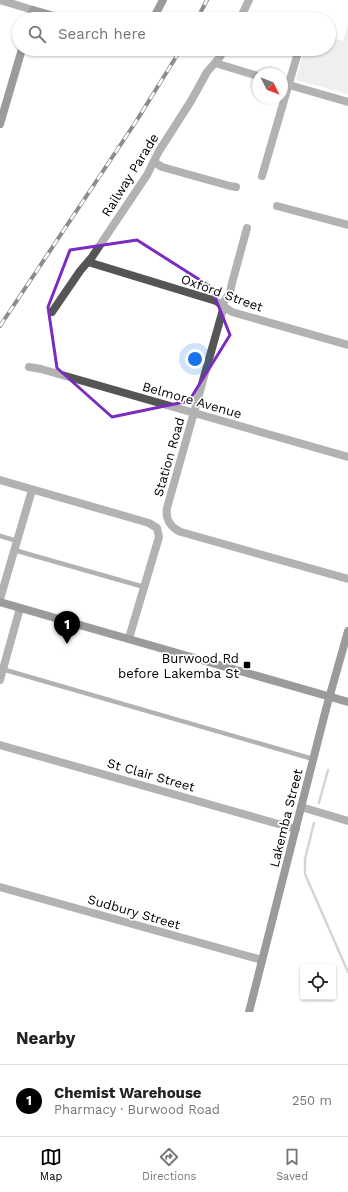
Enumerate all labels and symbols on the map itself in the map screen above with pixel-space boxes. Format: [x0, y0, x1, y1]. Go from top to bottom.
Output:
north arrow [252, 68, 288, 104]
street label: Railway Parade [98, 131, 162, 219]
street label: Oxford Street [179, 271, 265, 315]
your location [185, 349, 205, 369]
street label: Belmore Avenue [141, 379, 243, 421]
street label: Station Road [151, 416, 187, 498]
pin: 1 [54, 611, 80, 644]
place label: Burwood Rd before Lakemba St [118, 651, 240, 681]
marker: Burwood Rd before Lakemba St [242, 660, 252, 670]
street label: St Clair Street [105, 755, 197, 795]
street label: Lakemba Street [267, 767, 306, 869]
street label: Sudbury Street [86, 892, 183, 933]

